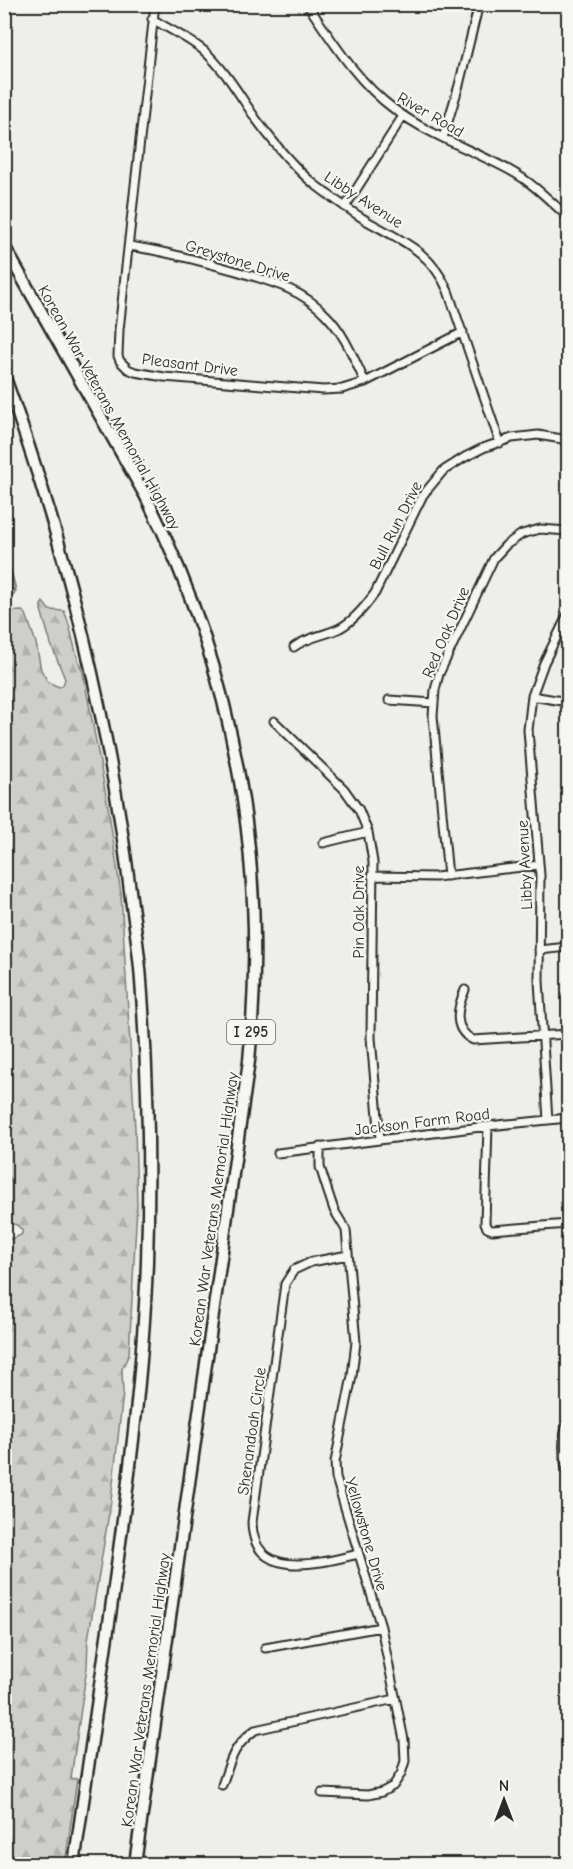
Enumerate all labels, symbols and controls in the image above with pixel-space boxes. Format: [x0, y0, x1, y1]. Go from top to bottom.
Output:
street label: River Road [394, 89, 467, 141]
street label: Libby Avenue [321, 168, 406, 232]
street label: Greystone Drive [183, 236, 292, 285]
street label: Korean War Veterans Memorial Highway [34, 282, 184, 534]
street label: Pleasant Drive [141, 350, 239, 380]
street label: Bull Run Drive [366, 478, 426, 573]
street label: Red Oak Drive [419, 584, 473, 681]
street label: Libby Avenue [514, 820, 536, 910]
street label: Pin Oak Drive [350, 866, 368, 958]
road number: I 295 [227, 1020, 275, 1044]
street label: Korean War Veterans Memorial Highway [186, 1070, 242, 1347]
street label: Jackson Farm Road [353, 1105, 491, 1139]
street label: Shenandoah Circle [234, 1366, 270, 1496]
street label: Yellowstone Drive [341, 1475, 391, 1593]
street label: Korean War Veterans Memorial Highway [118, 1551, 174, 1828]
north arrow [474, 1770, 534, 1830]
text: N [499, 1777, 509, 1795]

